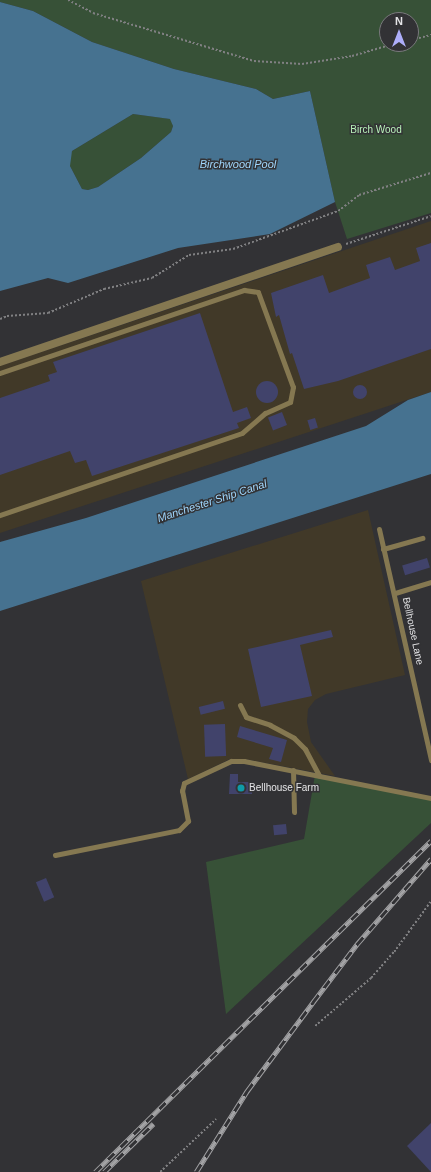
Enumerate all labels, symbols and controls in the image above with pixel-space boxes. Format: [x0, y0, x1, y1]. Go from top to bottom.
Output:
north arrow [379, 12, 419, 52]
text: N [395, 15, 403, 27]
park label: Birch Wood [350, 124, 402, 136]
water label: Birchwood Pool [200, 157, 276, 171]
water label: Manchester Ship Canal [156, 477, 268, 525]
street label: Bellhouse Lane [400, 596, 426, 666]
place label: Bellhouse Farm [249, 782, 319, 794]
marker: Bellhouse Farm [236, 783, 246, 793]

